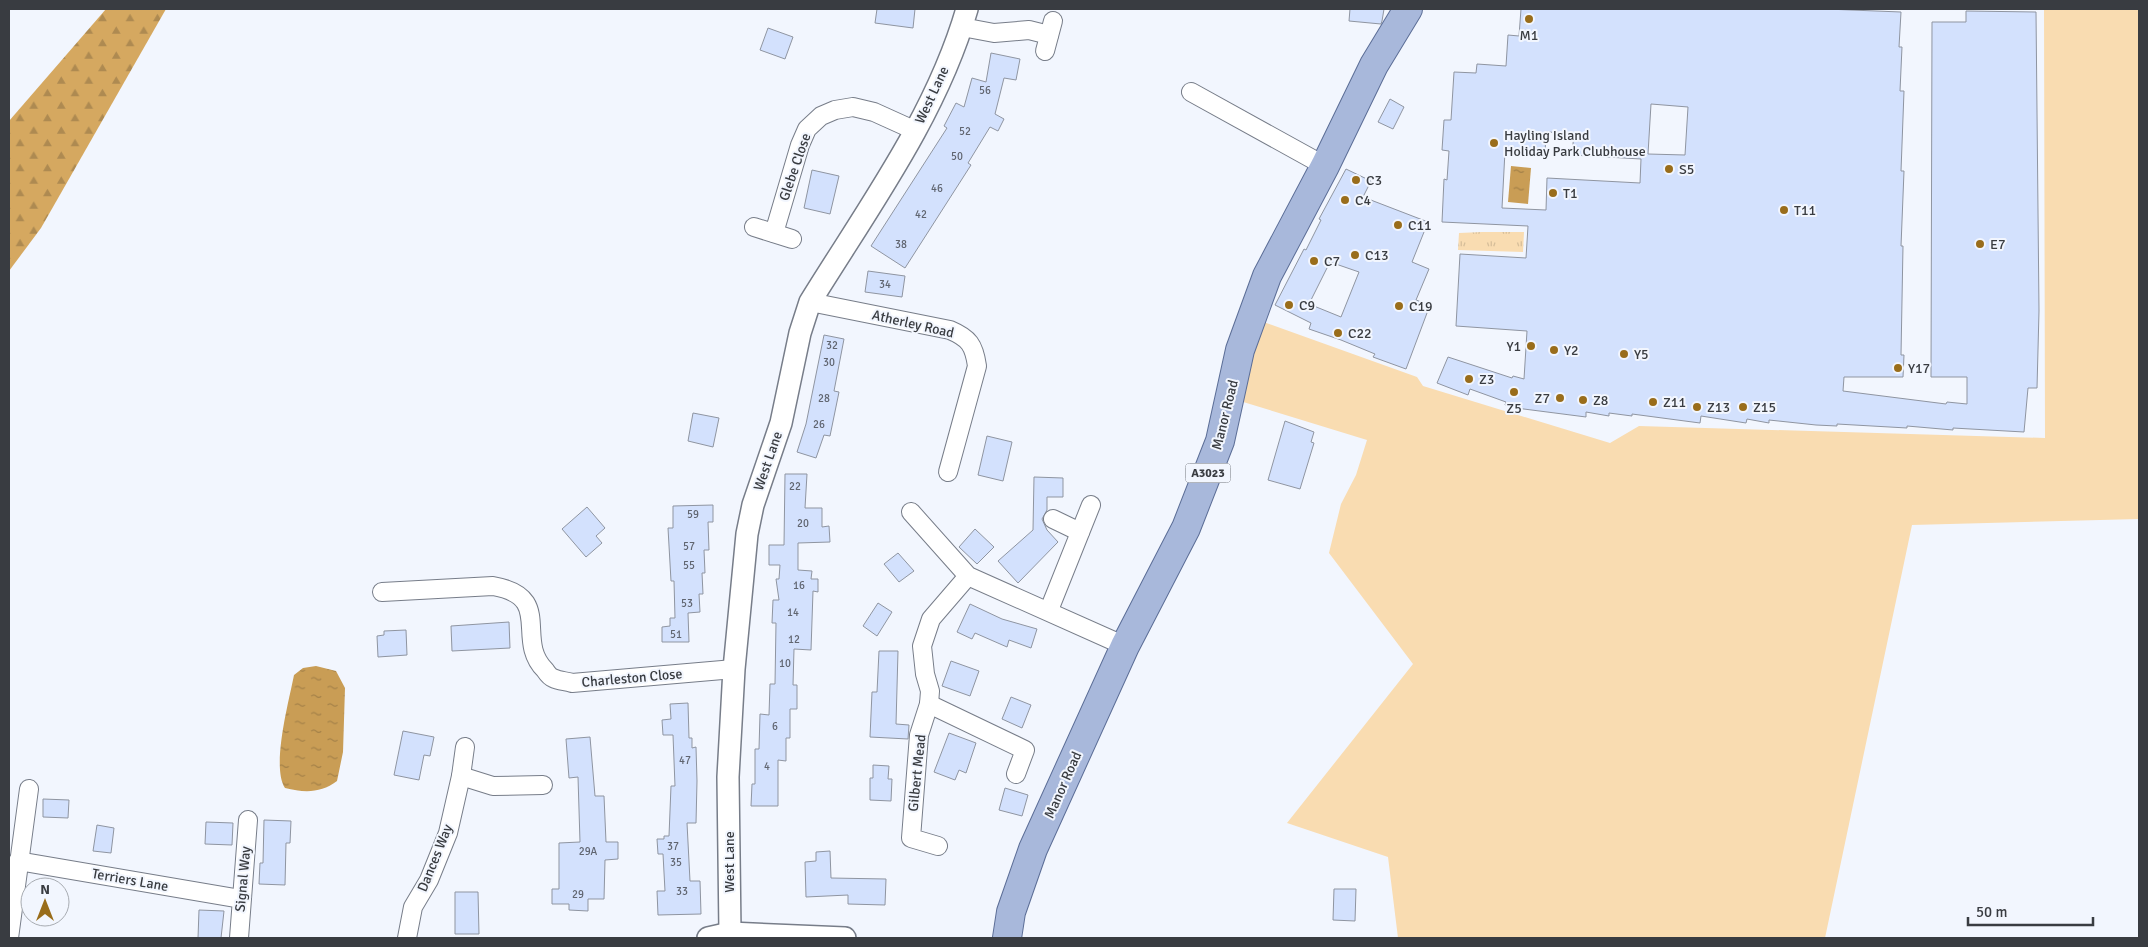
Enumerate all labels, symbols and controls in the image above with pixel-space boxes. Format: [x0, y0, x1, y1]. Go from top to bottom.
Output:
marker: M1 [1523, 13, 1535, 25]
place label: M1 [1520, 27, 1538, 44]
street label: West Lane [911, 64, 953, 126]
house number: 56 [979, 84, 991, 97]
house number: 52 [959, 125, 971, 138]
place label: Hayling Island Holiday Park Clubhouse [1504, 127, 1646, 160]
street label: Glebe Close [776, 131, 814, 203]
marker: Hayling Island Holiday Park Clubhouse [1488, 137, 1500, 149]
house number: 50 [951, 150, 963, 163]
place label: S5 [1679, 161, 1694, 178]
marker: S5 [1663, 163, 1675, 175]
place label: C3 [1366, 172, 1382, 189]
marker: C3 [1350, 174, 1362, 186]
house number: 46 [931, 182, 943, 195]
place label: T1 [1563, 185, 1577, 202]
marker: T1 [1547, 187, 1559, 199]
place label: C4 [1355, 192, 1371, 209]
marker: C4 [1339, 194, 1351, 206]
place label: T11 [1794, 202, 1816, 219]
marker: T11 [1778, 204, 1790, 216]
house number: 42 [915, 208, 927, 221]
place label: C11 [1408, 217, 1432, 234]
marker: C11 [1392, 219, 1404, 231]
place label: E7 [1990, 236, 2005, 253]
house number: 38 [895, 238, 907, 251]
marker: E7 [1974, 238, 1986, 250]
place label: C13 [1365, 247, 1389, 264]
marker: C13 [1349, 249, 1361, 261]
place label: C7 [1324, 253, 1340, 270]
marker: C7 [1308, 255, 1320, 267]
house number: 34 [879, 278, 891, 291]
place label: C9 [1299, 297, 1315, 314]
place label: C19 [1409, 298, 1433, 315]
marker: C9 [1283, 299, 1295, 311]
marker: C19 [1393, 300, 1405, 312]
street label: Atherley Road [870, 306, 956, 342]
place label: C22 [1348, 325, 1372, 342]
marker: C22 [1332, 327, 1344, 339]
place label: Y1 [1506, 338, 1521, 355]
house number: 32 [826, 339, 838, 352]
marker: Y1 [1525, 340, 1537, 352]
place label: Y2 [1564, 342, 1579, 359]
marker: Y2 [1548, 344, 1560, 356]
place label: Y5 [1634, 346, 1649, 363]
marker: Y5 [1618, 348, 1630, 360]
house number: 30 [823, 356, 835, 369]
place label: Y17 [1908, 360, 1930, 377]
marker: Y17 [1892, 362, 1904, 374]
place label: Z3 [1479, 371, 1494, 388]
marker: Z3 [1463, 373, 1475, 385]
street label: Manor Road [1208, 378, 1242, 452]
marker: Z5 [1508, 386, 1520, 398]
place label: Z7 [1535, 390, 1550, 407]
house number: 28 [818, 392, 830, 405]
marker: Z7 [1554, 392, 1566, 404]
place label: Z8 [1593, 392, 1608, 409]
marker: Z8 [1577, 394, 1589, 406]
place label: Z11 [1663, 394, 1686, 411]
marker: Z11 [1647, 396, 1659, 408]
place label: Z13 [1707, 399, 1730, 416]
place label: Z15 [1753, 399, 1776, 416]
place label: Z5 [1506, 400, 1522, 417]
marker: Z13 [1691, 401, 1703, 413]
marker: Z15 [1737, 401, 1749, 413]
house number: 26 [813, 418, 825, 431]
street label: West Lane [750, 429, 786, 493]
road number: A3023 [1186, 463, 1230, 482]
house number: 22 [789, 480, 801, 493]
house number: 59 [687, 508, 699, 521]
house number: 20 [797, 517, 809, 530]
house number: 57 [683, 540, 695, 553]
house number: 55 [683, 559, 695, 572]
house number: 16 [793, 579, 805, 592]
house number: 53 [681, 597, 693, 610]
house number: 14 [787, 606, 799, 619]
house number: 51 [670, 628, 682, 641]
house number: 12 [788, 633, 800, 646]
house number: 10 [779, 657, 791, 670]
street label: Charleston Close [581, 665, 683, 691]
house number: 6 [772, 720, 778, 733]
street label: Gilbert Mead [904, 734, 930, 812]
street label: Manor Road [1041, 749, 1085, 821]
house number: 47 [679, 754, 691, 767]
house number: 4 [764, 760, 770, 773]
street label: Dances Way [414, 821, 456, 894]
street label: West Lane [721, 831, 738, 893]
house number: 37 [667, 840, 679, 853]
street label: Signal Way [232, 845, 254, 912]
house number: 29A [579, 845, 598, 858]
house number: 35 [670, 856, 682, 869]
street label: Terriers Lane [90, 865, 170, 895]
north arrow [20, 877, 70, 927]
text: N [40, 881, 50, 898]
house number: 33 [676, 885, 688, 898]
house number: 29 [572, 888, 584, 901]
scale bar [1968, 894, 2093, 926]
text: 50 m [1976, 903, 2007, 921]

